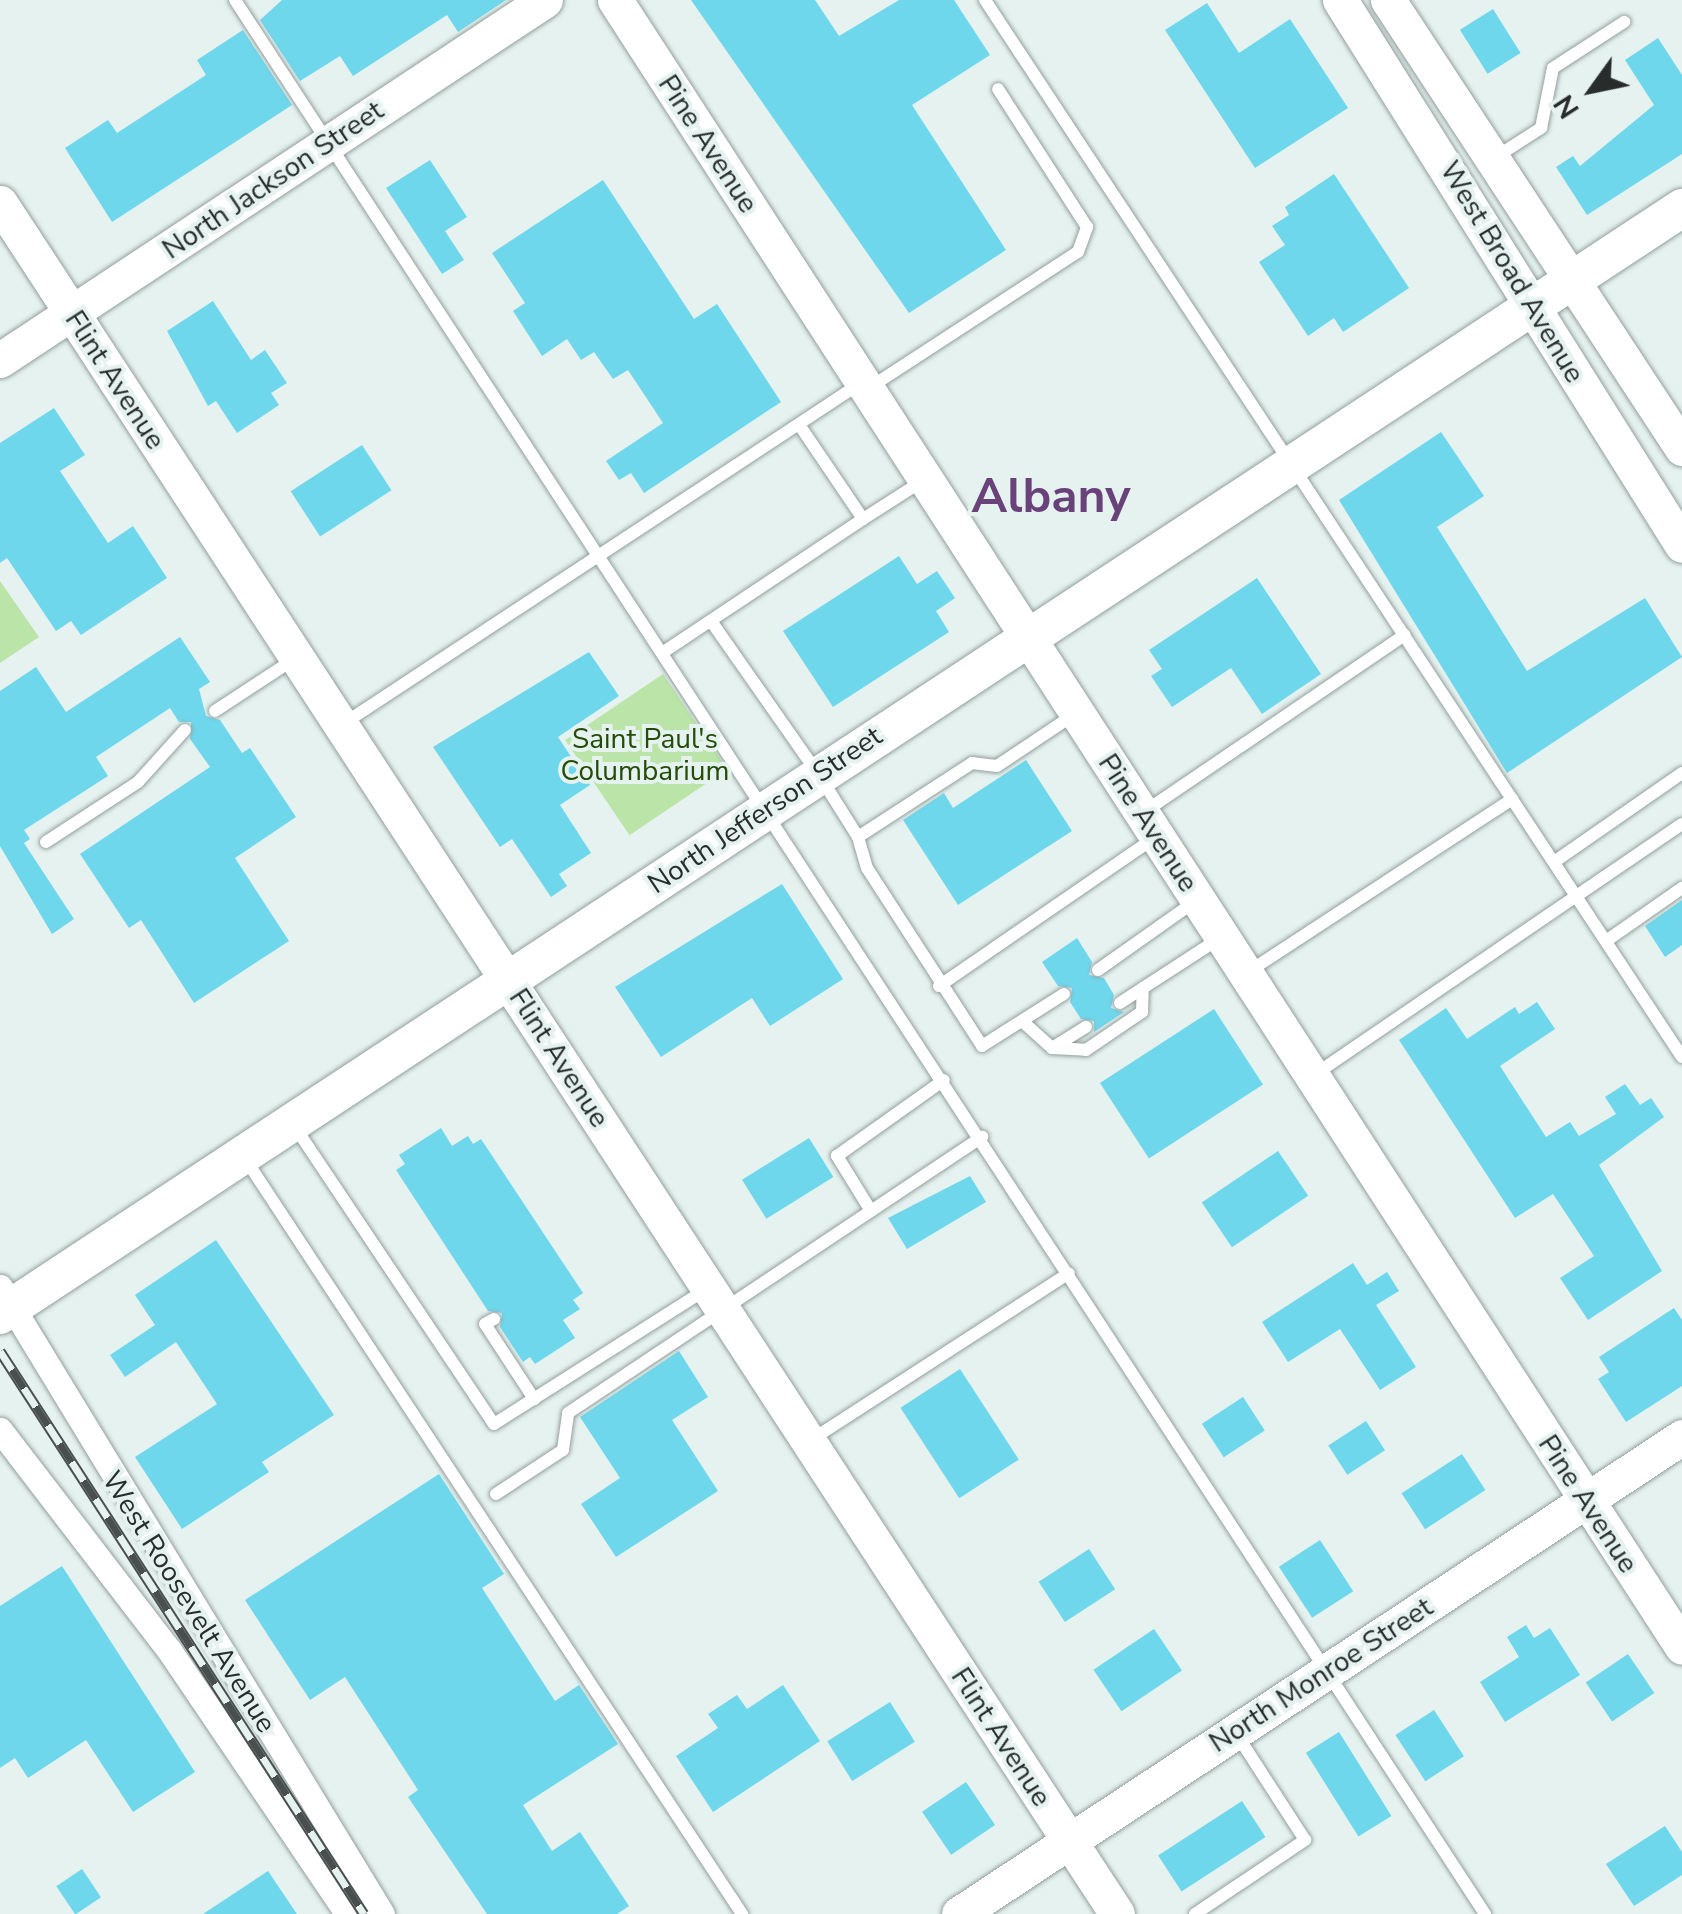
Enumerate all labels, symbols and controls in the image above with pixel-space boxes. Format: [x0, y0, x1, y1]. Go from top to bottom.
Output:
north arrow [1542, 40, 1642, 140]
street label: Pine Avenue [651, 69, 765, 219]
text: N [1545, 87, 1588, 125]
street label: North Jackson Street [156, 94, 390, 266]
street label: West Broad Avenue [1433, 155, 1591, 389]
street label: Flint Avenue [58, 304, 172, 456]
district label: Albany [971, 468, 1131, 526]
street label: North Jefferson Street [642, 719, 888, 901]
park label: Saint Paul's Columbarium [561, 722, 729, 788]
street label: Pine Avenue [1091, 748, 1205, 898]
street label: Flint Avenue [502, 982, 616, 1134]
street label: Pine Avenue [1531, 1429, 1645, 1579]
street label: West Roosevelt Avenue [95, 1465, 283, 1739]
street label: North Monroe Street [1203, 1590, 1439, 1760]
street label: Flint Avenue [944, 1661, 1058, 1813]

